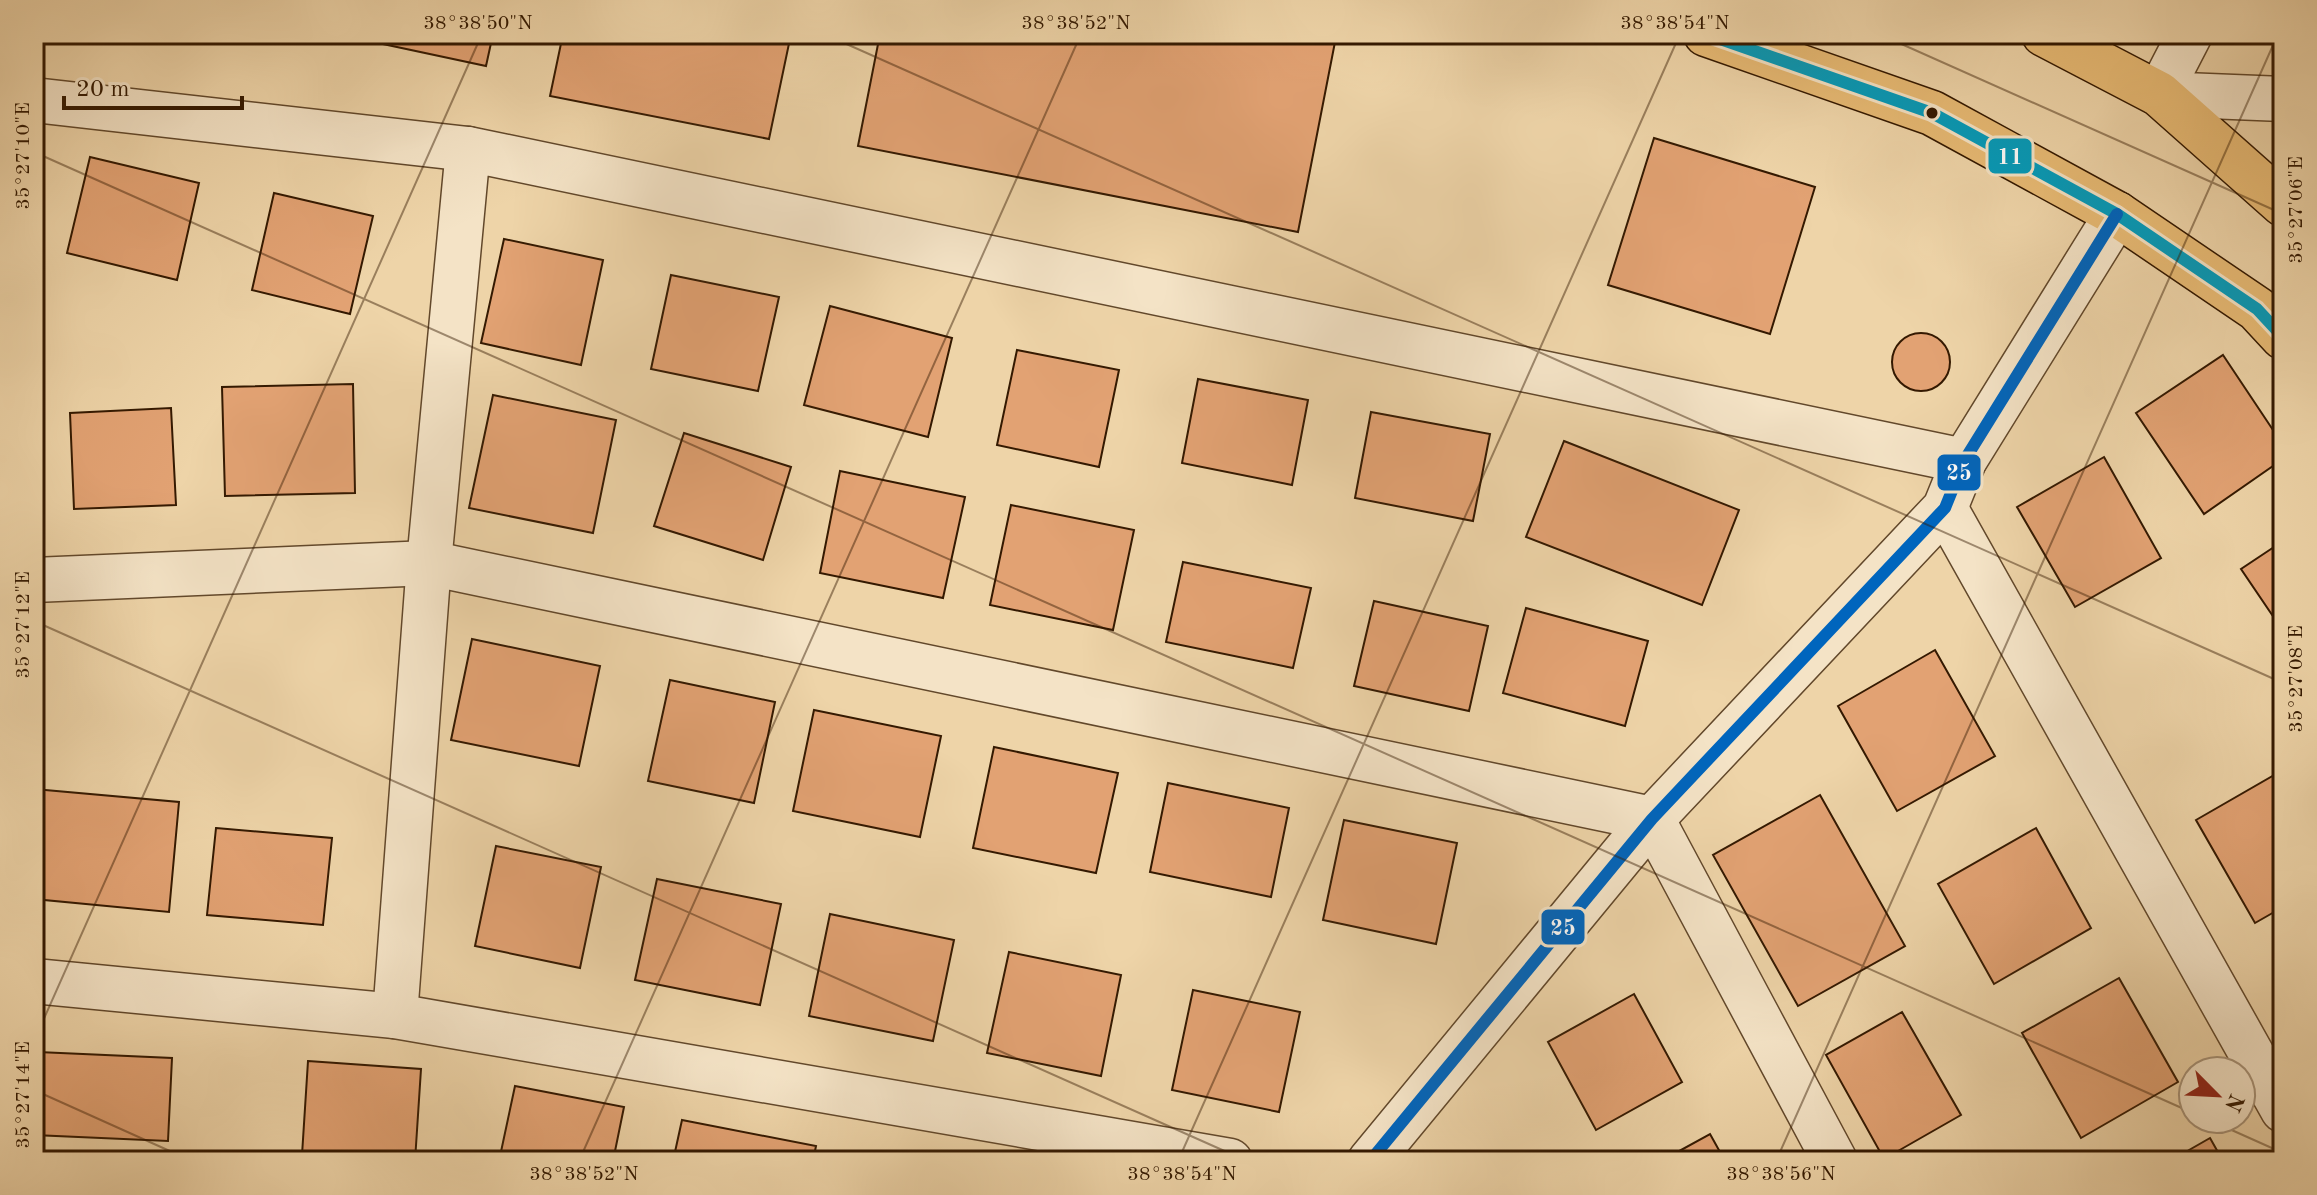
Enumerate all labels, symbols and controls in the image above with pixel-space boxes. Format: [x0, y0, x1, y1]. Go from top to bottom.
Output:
text: 38°38'50"N [423, 14, 533, 34]
text: 38°38'52"N [1021, 14, 1131, 34]
text: 38°38'54"N [1620, 14, 1730, 34]
scale bar [64, 60, 242, 110]
text: 20 m [76, 78, 130, 102]
text: 35°27'10"E [14, 102, 34, 210]
unlabelled marker [1924, 105, 1940, 121]
line badge: 11 [1987, 137, 2033, 175]
text: 11 [1997, 147, 2023, 169]
text: 35°27'06"E [2287, 156, 2307, 264]
line badge: 25 [1936, 453, 1982, 492]
text: 25 [1946, 463, 1972, 485]
text: 35°27'12"E [14, 571, 34, 679]
text: 35°27'08"E [2287, 625, 2307, 733]
line badge: 25 [1540, 908, 1586, 946]
text: 25 [1550, 918, 1576, 940]
text: 35°27'14"E [14, 1041, 34, 1149]
north arrow [2177, 1055, 2257, 1135]
text: N [2220, 1090, 2247, 1115]
text: 38°38'52"N [529, 1165, 639, 1185]
text: 38°38'54"N [1127, 1165, 1237, 1185]
text: 38°38'56"N [1726, 1165, 1836, 1185]

